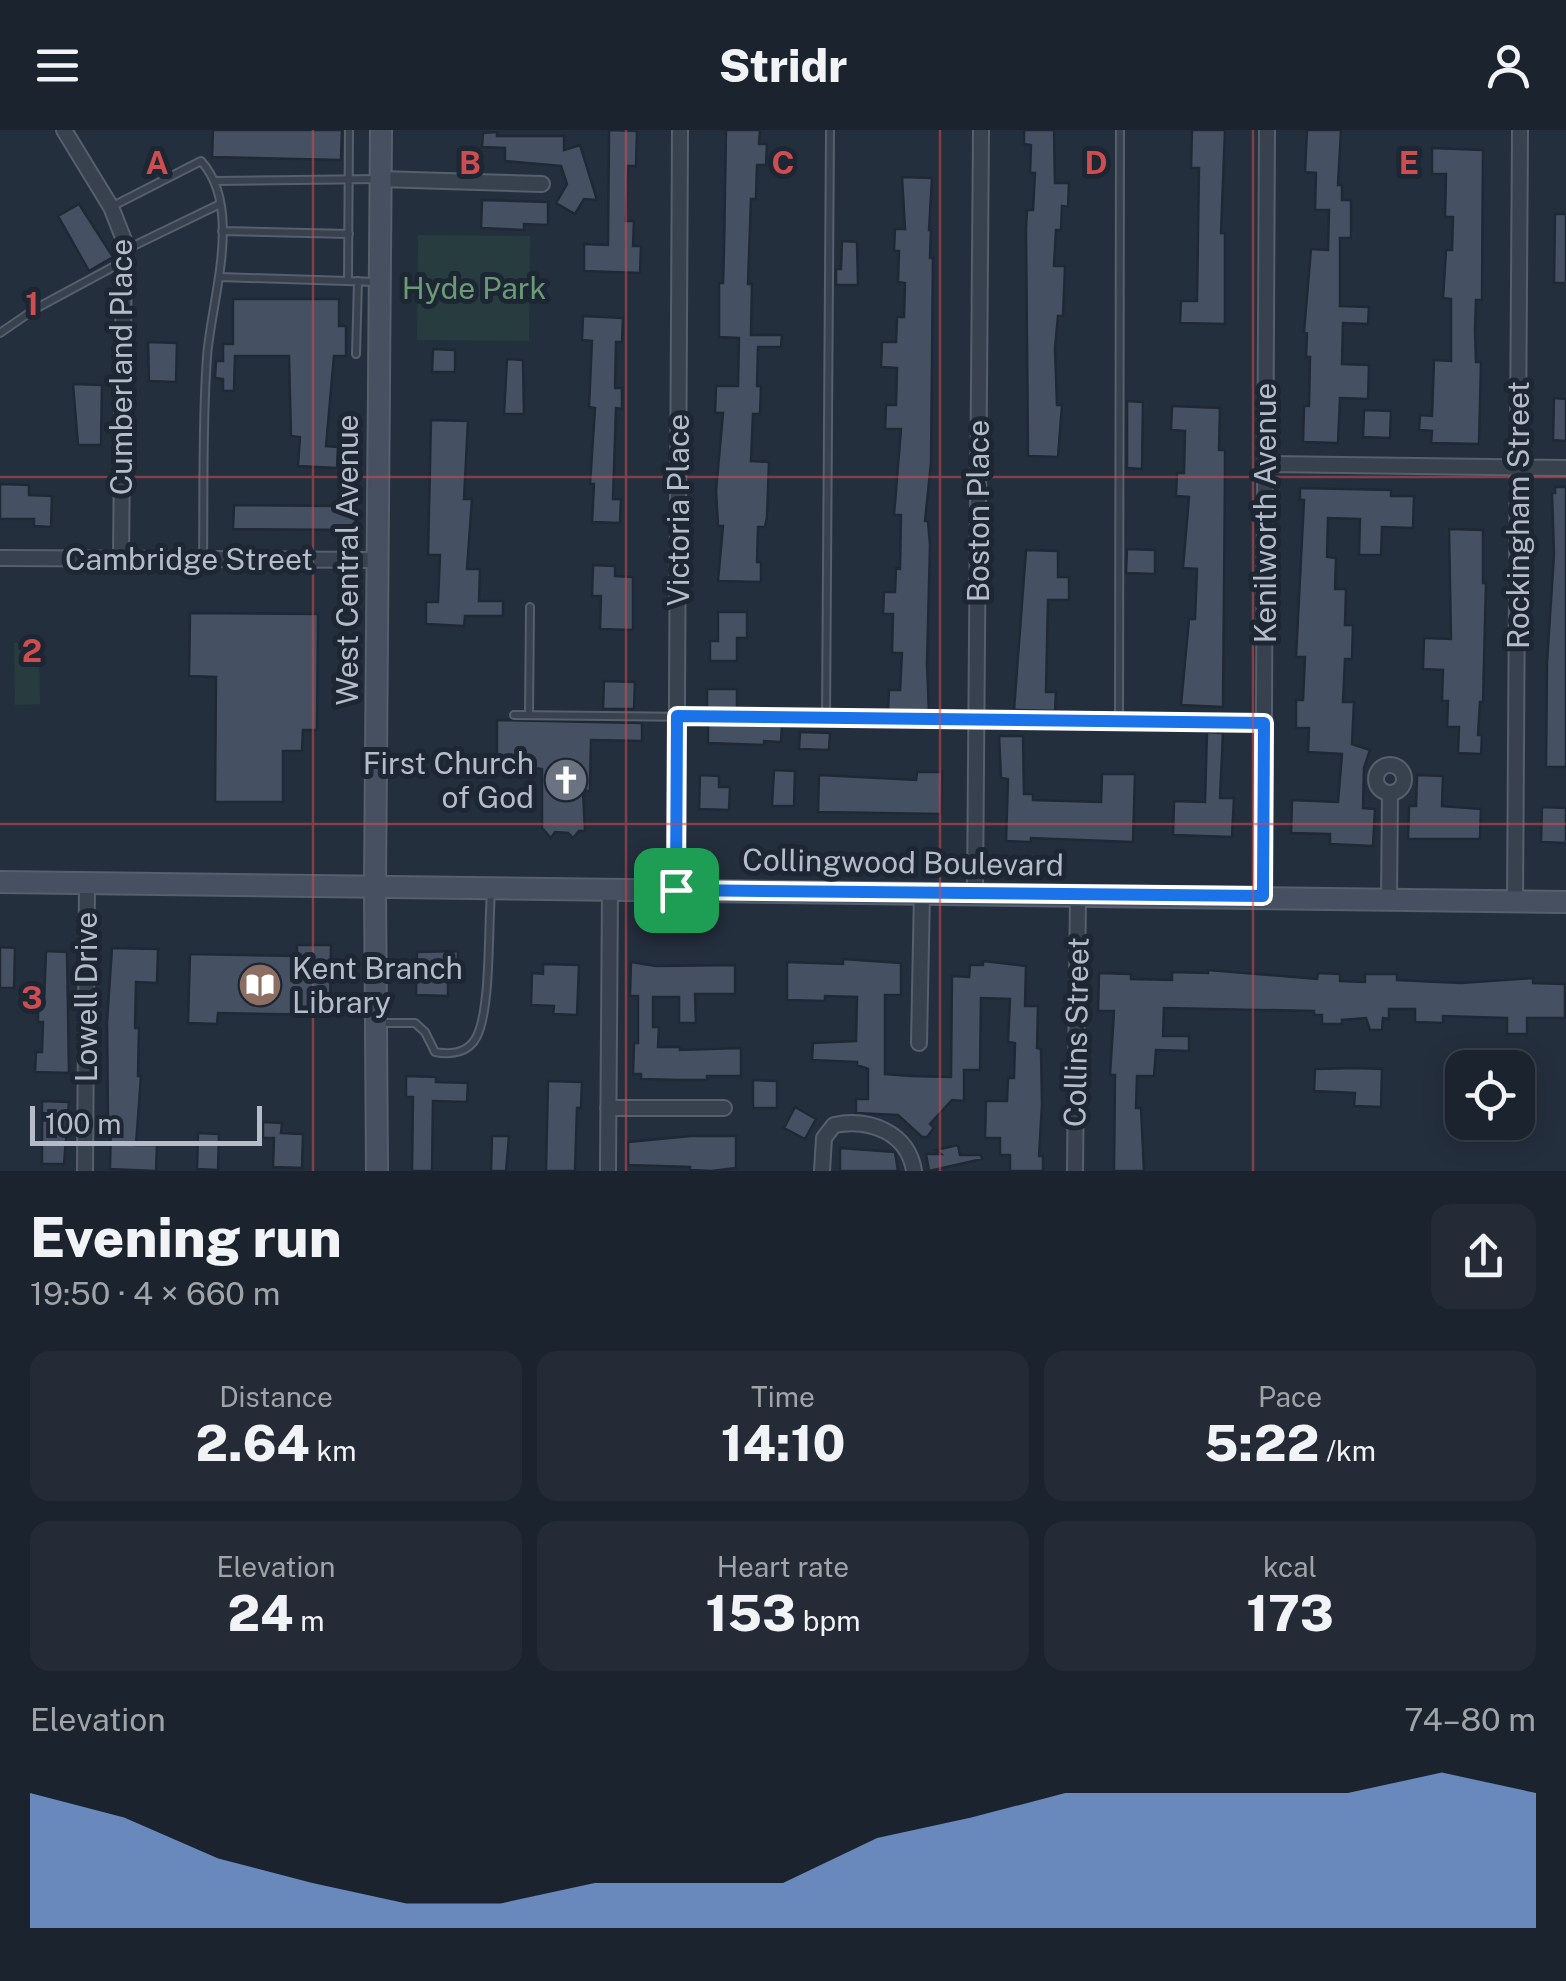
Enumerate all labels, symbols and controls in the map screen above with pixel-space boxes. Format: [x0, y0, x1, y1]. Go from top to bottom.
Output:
icon: menu [30, 38, 85, 93]
icon: person [1481, 38, 1536, 93]
text: Stridr [719, 39, 847, 92]
text: A [145, 144, 169, 181]
text: B [459, 144, 481, 181]
text: C [772, 144, 794, 181]
text: D [1084, 144, 1108, 181]
text: E [1399, 144, 1419, 181]
street label: Cumberland Place [103, 239, 139, 495]
park label: Hyde Park [402, 270, 546, 306]
text: 1 [25, 285, 39, 322]
street label: Rockingham Street [1500, 381, 1536, 649]
street label: Kenilworth Avenue [1247, 383, 1283, 643]
street label: West Central Avenue [329, 414, 365, 706]
street label: Victoria Place [660, 414, 696, 606]
street label: Boston Place [960, 420, 996, 602]
street label: Cambridge Street [65, 541, 313, 577]
text: 2 [22, 632, 42, 669]
place label: First Church of God [363, 745, 534, 815]
church icon: First Church of God [543, 757, 589, 803]
street label: Collingwood Boulevard [742, 841, 1064, 883]
pin [634, 848, 719, 933]
icon: arrive [649, 863, 704, 918]
street label: Lowell Drive [68, 912, 104, 1082]
street label: Collins Street [1056, 937, 1096, 1127]
place label: Kent Branch Library [292, 950, 463, 1020]
library icon: Kent Branch Library [237, 962, 283, 1008]
text: 3 [21, 979, 43, 1016]
map controls [1445, 1050, 1535, 1140]
button: locate [1445, 1050, 1535, 1140]
scale bar [30, 1101, 262, 1146]
text: 100 m [45, 1107, 122, 1140]
button: share [1431, 1204, 1536, 1309]
text: Evening run [30, 1205, 342, 1269]
text: 19:50 · 4 × 660 m [30, 1275, 280, 1312]
text: Distance [219, 1380, 333, 1413]
text: Time [751, 1380, 815, 1413]
text: Pace [1258, 1380, 1322, 1413]
text: 2.64 [196, 1413, 310, 1472]
text: 14:10 [721, 1413, 845, 1472]
text: 5:22 [1204, 1413, 1319, 1472]
text: km [310, 1434, 357, 1467]
text: /km [1319, 1434, 1376, 1467]
text: Elevation [217, 1550, 335, 1583]
text: Heart rate [717, 1550, 849, 1583]
text: kcal [1263, 1550, 1317, 1583]
text: 24 [227, 1583, 294, 1642]
text: 153 [706, 1583, 796, 1642]
text: 173 [1246, 1583, 1334, 1642]
text: m [294, 1604, 325, 1637]
text: bpm [796, 1604, 860, 1637]
text: Elevation [30, 1701, 166, 1738]
text: 74–80 m [1404, 1701, 1536, 1738]

